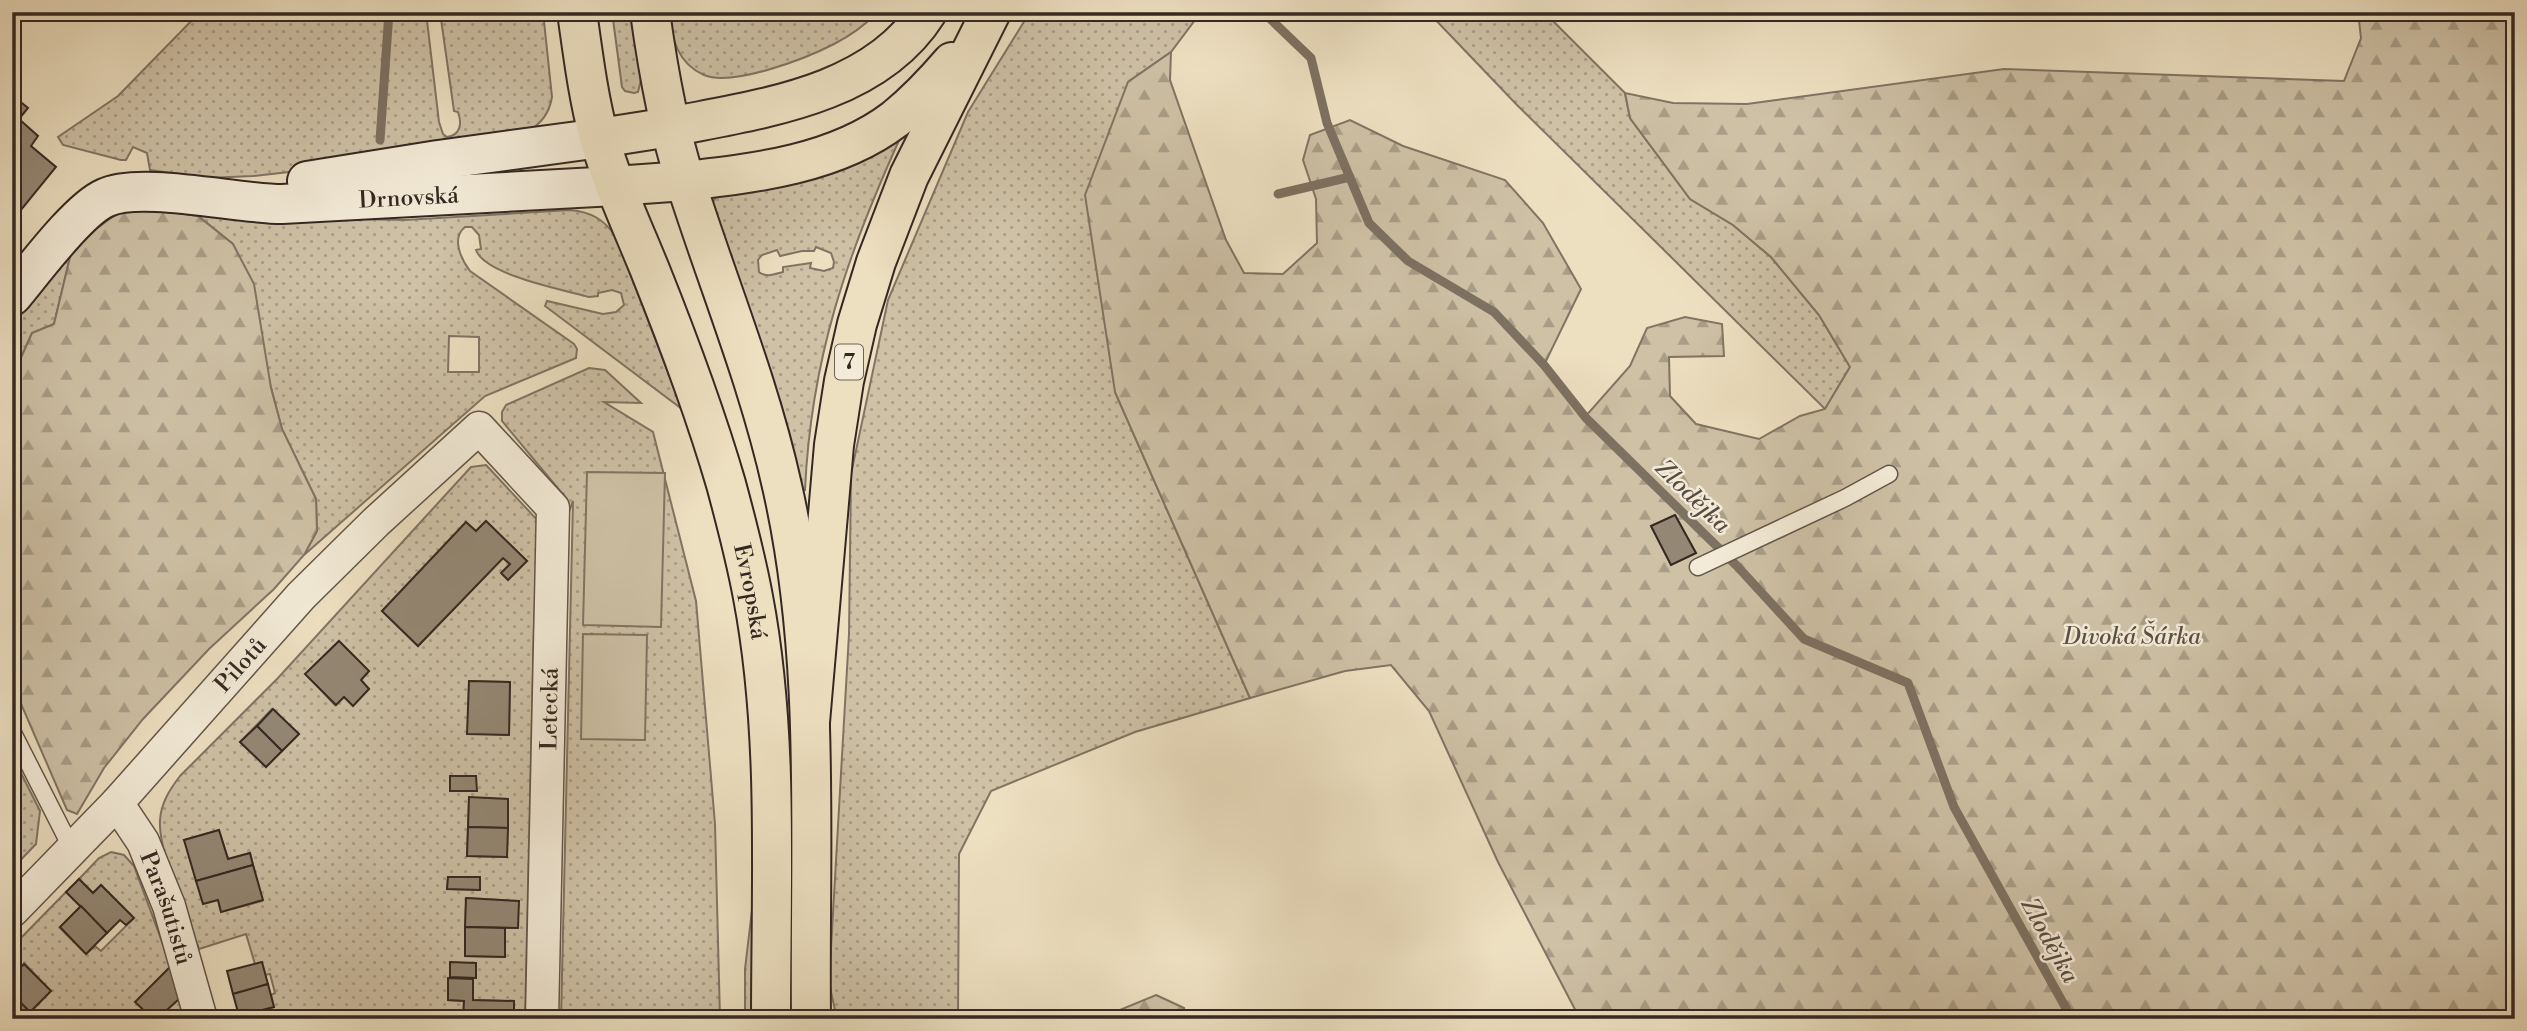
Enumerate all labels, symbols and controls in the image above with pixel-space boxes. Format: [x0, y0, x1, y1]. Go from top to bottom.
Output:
street label: Drnovská [358, 181, 460, 215]
road number: 7 [835, 344, 863, 380]
water label: Zlodějka [1648, 454, 1737, 540]
street label: Evropská [727, 541, 773, 642]
park label: Divoká Šárka [2062, 620, 2201, 651]
street label: Pilotů [209, 632, 273, 698]
street label: Letecká [535, 667, 565, 750]
street label: Parašutistů [133, 847, 198, 968]
water label: Zlodějka [2013, 892, 2085, 989]

